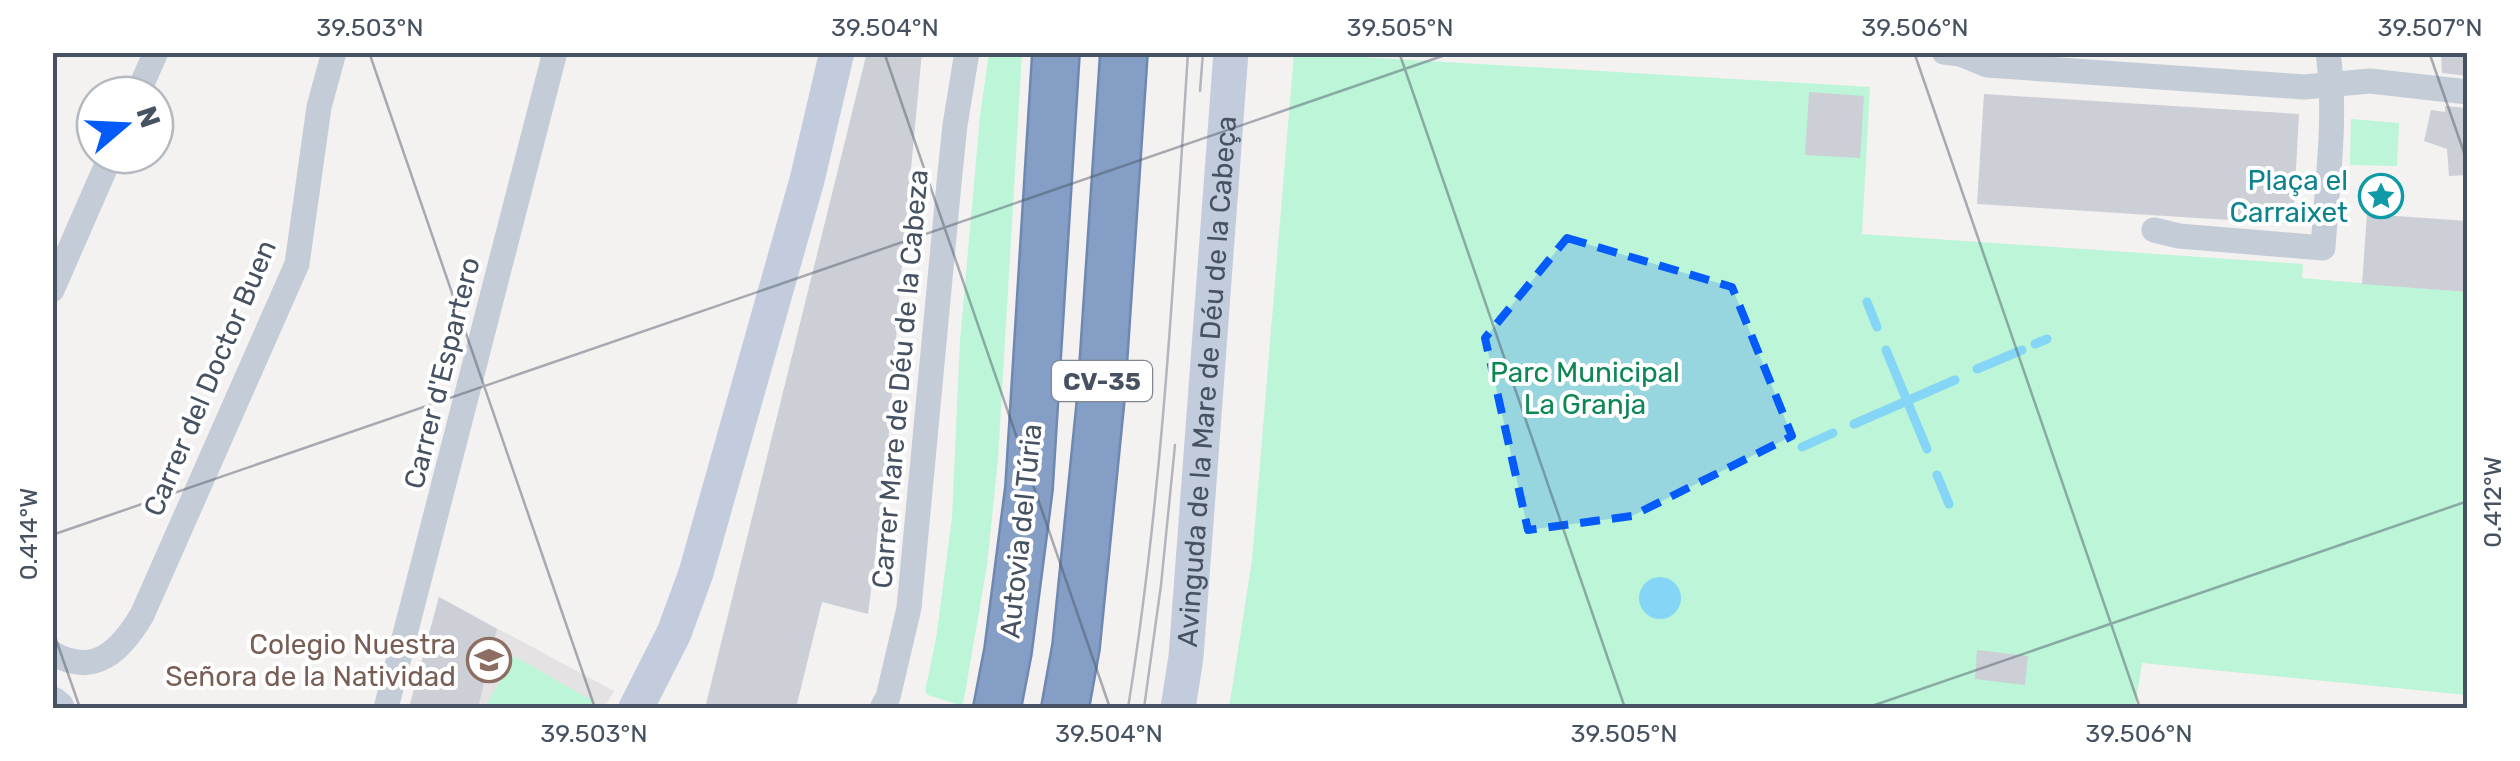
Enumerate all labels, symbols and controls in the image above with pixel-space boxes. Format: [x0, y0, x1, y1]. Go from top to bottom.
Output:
text: 39.503°N [316, 13, 424, 42]
text: 39.504°N [831, 13, 939, 42]
text: 39.505°N [1346, 13, 1454, 42]
text: 39.506°N [1861, 13, 1969, 42]
text: 39.507°N [2377, 13, 2483, 42]
north arrow [75, 75, 175, 175]
text: N [129, 102, 167, 132]
street label: Avinguda de la Mare de Déu de la Cabeça [1170, 115, 1243, 648]
place label: Plaça el Carraixet [2229, 164, 2348, 229]
street label: Carrer Mare de Déu de la Cabeza [865, 168, 935, 590]
place icon: Plaça el Carraixet [2358, 173, 2404, 219]
street label: Carrer del Doctor Buen [137, 235, 283, 521]
street label: Carrer d'Espartero [397, 254, 487, 492]
park label: Parc Municipal La Granja [1490, 356, 1680, 421]
road number: CV-35 [1052, 361, 1152, 401]
street label: Autovia del Túria [993, 422, 1049, 640]
text: 0.412°W [2478, 456, 2507, 548]
text: 0.414°W [14, 488, 43, 580]
place label: Colegio Nuestra Señora de la Natividad [165, 628, 456, 693]
school or university icon: Colegio Nuestra Señora de la Natividad [466, 637, 512, 683]
text: 39.503°N [540, 719, 648, 748]
text: 39.504°N [1055, 719, 1163, 748]
text: 39.505°N [1570, 719, 1678, 748]
text: 39.506°N [2085, 719, 2193, 748]

